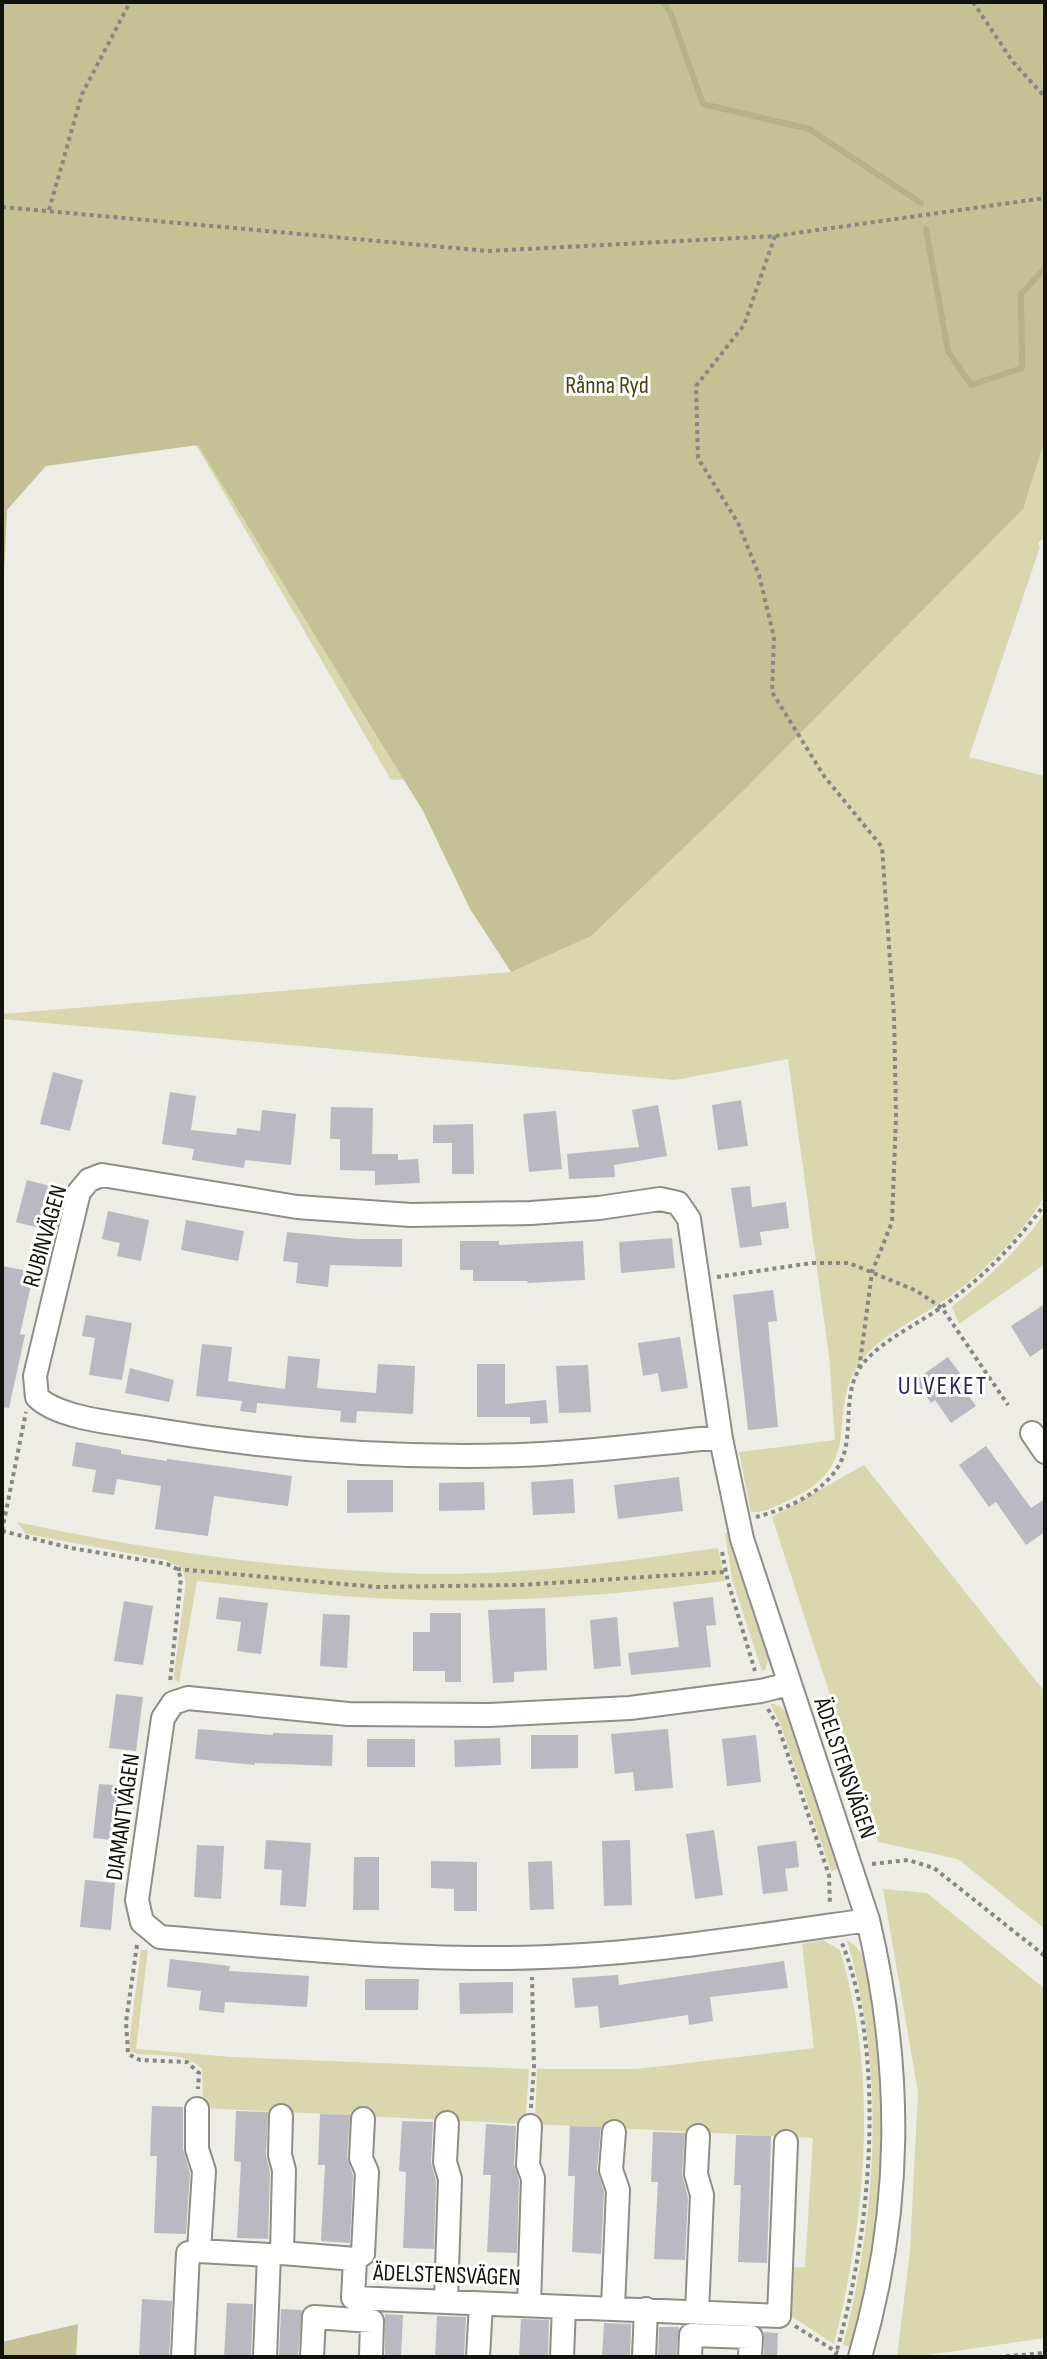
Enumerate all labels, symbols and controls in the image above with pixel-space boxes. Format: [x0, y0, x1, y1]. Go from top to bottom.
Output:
park label: Rånna Ryd [565, 371, 649, 400]
street label: RUBINVÄGEN [17, 1182, 73, 1290]
district label: ULVEKET [898, 1371, 988, 1402]
street label: ÄDELSTENSVÄGEN [807, 1693, 883, 1842]
street label: DIAMANTVÄGEN [100, 1752, 146, 1882]
street label: ÄDELSTENSVÄGEN [372, 2258, 521, 2292]

